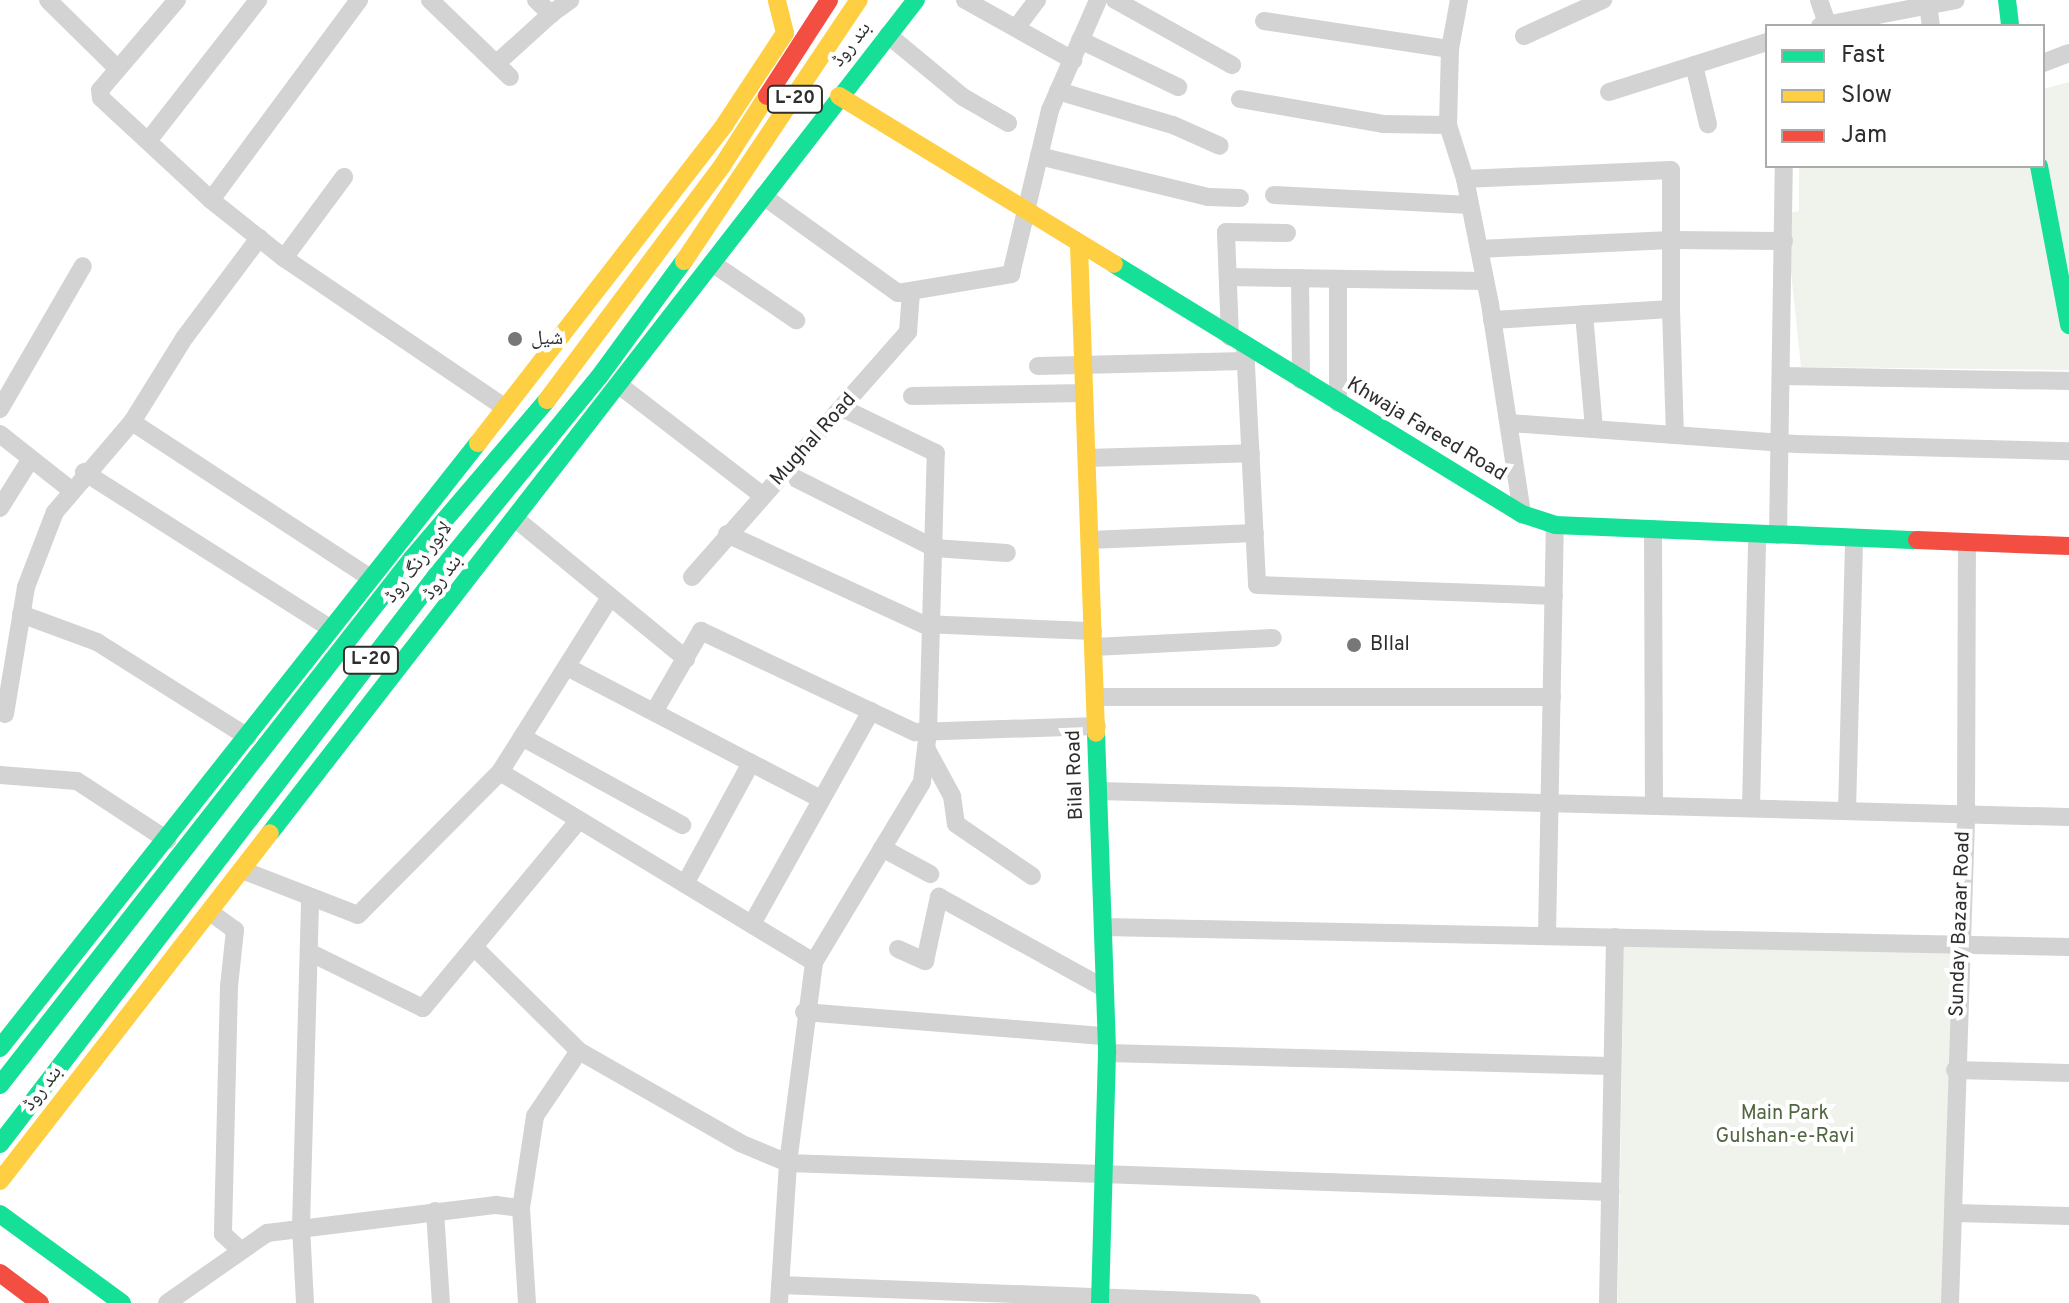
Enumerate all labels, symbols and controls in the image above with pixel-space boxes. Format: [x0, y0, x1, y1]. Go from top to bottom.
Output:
street label: بند روڈ [827, 18, 877, 72]
legend [1765, 24, 2045, 168]
text: Fast [1841, 41, 1885, 71]
text: Slow [1841, 81, 1892, 111]
road number: L-20 [765, 85, 825, 113]
text: Jam [1841, 121, 1887, 151]
place label: شیل [531, 327, 563, 351]
marker: شیل [506, 330, 524, 348]
street label: Khwaja Fareed Road [1342, 373, 1510, 487]
street label: Mughal Road [766, 389, 862, 491]
street label: لاہور رنگ روڈ [380, 518, 458, 608]
street label: بند روڈ [418, 551, 468, 605]
place label: BIlal [1370, 633, 1410, 657]
marker: BIlal [1345, 636, 1363, 654]
road number: L-20 [341, 646, 401, 674]
street label: Bilal Road [1062, 730, 1090, 820]
street label: Sunday Bazaar Road [1946, 831, 1976, 1017]
street label: بند روڈ [18, 1062, 68, 1116]
park label: Main Park Gulshan-e-Ravi [1716, 1102, 1854, 1149]

